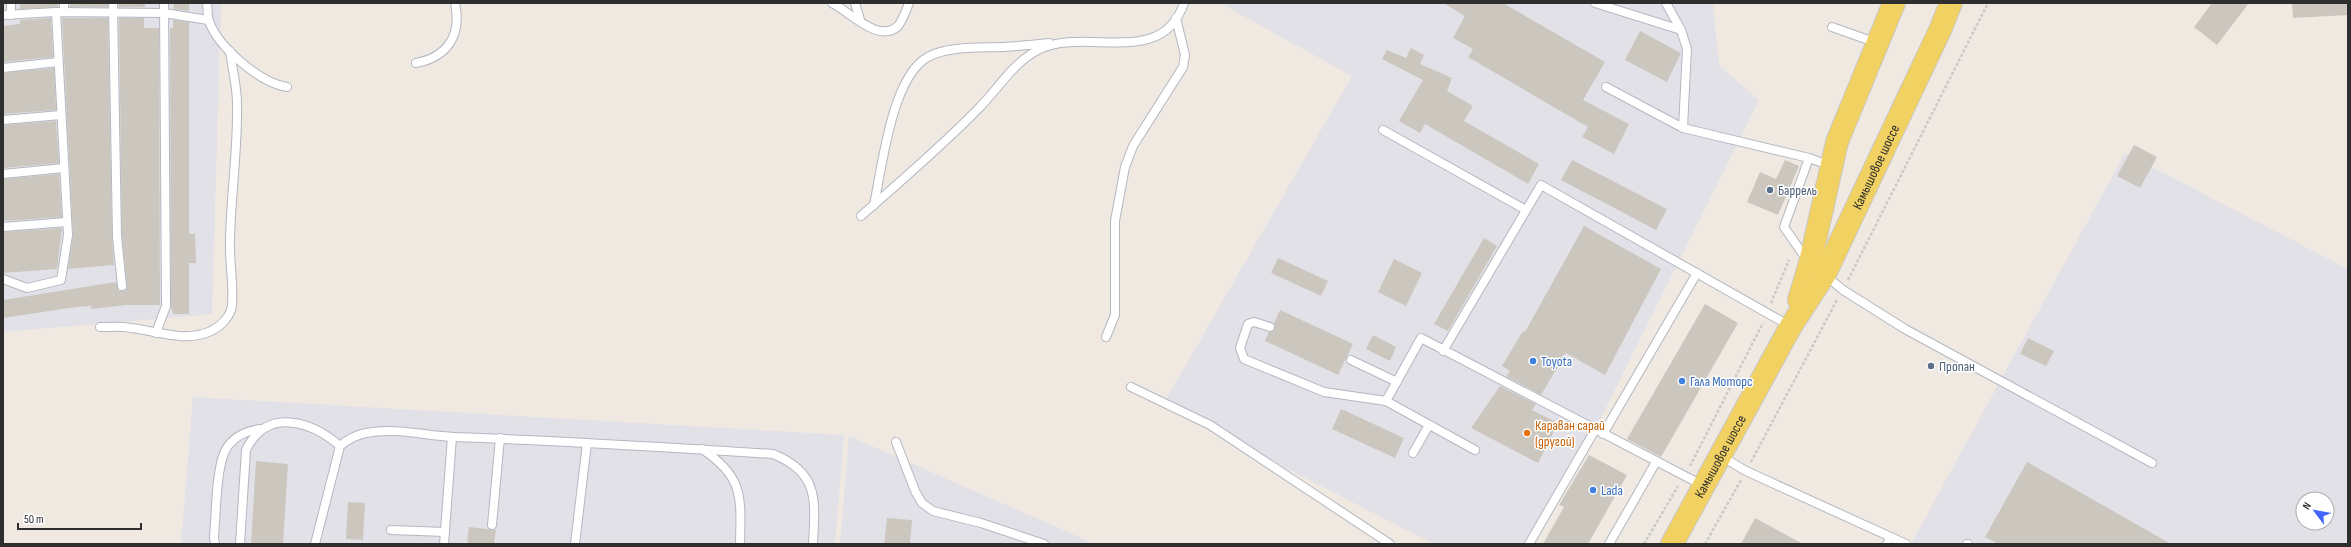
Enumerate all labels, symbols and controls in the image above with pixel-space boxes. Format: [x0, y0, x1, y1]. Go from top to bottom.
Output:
street label: Камышовое шоссе [1849, 122, 1903, 212]
place label: Баррель [1778, 182, 1817, 199]
marker: Баррель [1765, 185, 1775, 195]
place label: Toyota [1541, 353, 1572, 370]
marker: Toyota [1528, 356, 1538, 366]
place label: Пропан [1939, 358, 1975, 375]
marker: Пропан [1926, 361, 1936, 371]
place label: Гала Моторс [1690, 373, 1753, 390]
marker: Гала Моторс [1677, 376, 1687, 386]
street label: Камышовое шоссе [1691, 412, 1750, 501]
place label: Караван сарай (другой) [1535, 417, 1605, 450]
marker: Караван сарай (другой) [1522, 428, 1532, 438]
place label: Lada [1601, 482, 1623, 499]
marker: Lada [1588, 485, 1598, 495]
north arrow [2295, 491, 2335, 531]
text: N [2300, 500, 2314, 512]
scale bar [18, 505, 141, 531]
text: 50 m [24, 512, 44, 527]

